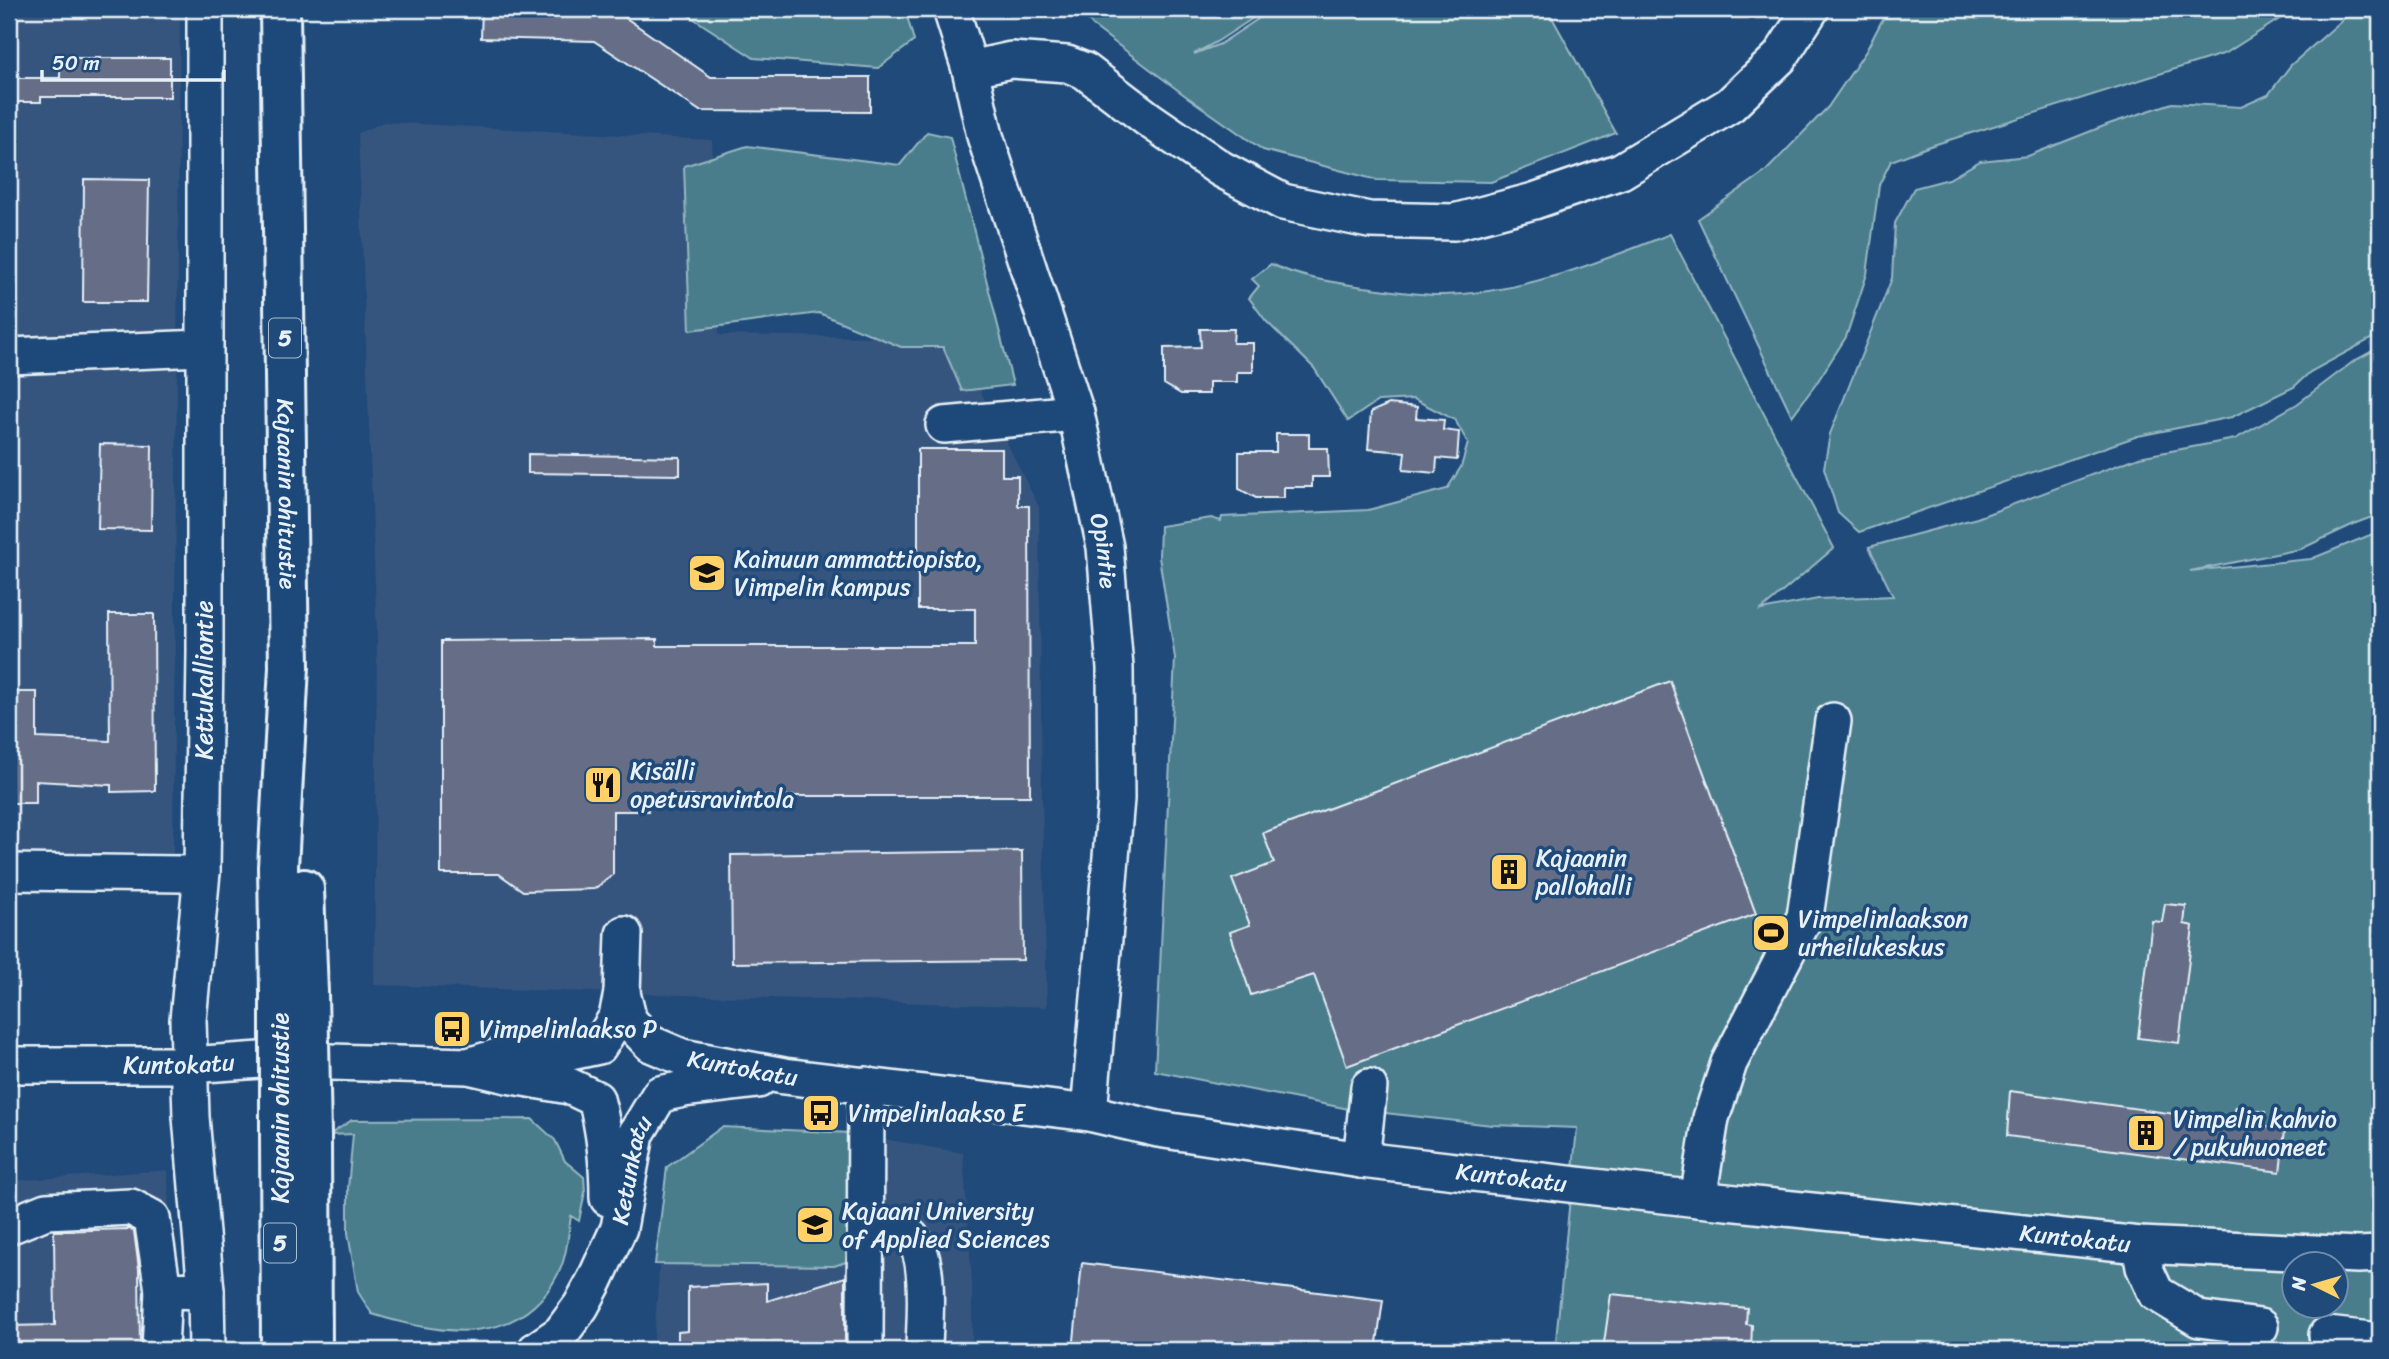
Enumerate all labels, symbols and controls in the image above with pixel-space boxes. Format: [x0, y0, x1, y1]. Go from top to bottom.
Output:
scale bar [42, 38, 224, 82]
text: 50 m [52, 44, 100, 82]
road number: 5 [269, 318, 301, 358]
street label: Kajaanin ohitustie [264, 398, 309, 590]
street label: Opintie [1077, 509, 1129, 591]
place label: Kainuun ammattiopisto, Vimpelin kampus [734, 538, 983, 608]
school or university icon: Kainuun ammattiopisto, Vimpelin kampus [686, 552, 728, 594]
street label: Kettukalliontie [183, 600, 225, 760]
place label: Kisälli opetusravintola [630, 750, 794, 820]
restaurant icon: Kisälli opetusravintola [582, 764, 624, 806]
place label: Kajaanin pallohalli [1535, 837, 1633, 907]
building icon: Kajaanin pallohalli [1488, 851, 1530, 893]
place label: Vimpelinlaakson urheilukeskus [1798, 898, 1968, 968]
sports icon: Vimpelinlaakson urheilukeskus [1750, 912, 1792, 954]
bus stop icon: Vimpelinlaakso P [431, 1008, 473, 1050]
place label: Vimpelinlaakso P [479, 1008, 658, 1050]
street label: Kajaanin ohitustie [259, 1012, 301, 1203]
street label: Kuntokatu [684, 1037, 800, 1098]
street label: Kuntokatu [123, 1041, 236, 1086]
bus stop icon: Vimpelinlaakso E [800, 1092, 842, 1134]
place label: Vimpelinlaakso E [848, 1092, 1027, 1134]
place label: Vimpelin kahvio / pukuhuoneet [2173, 1098, 2337, 1168]
street label: Ketunkatu [599, 1106, 664, 1228]
building icon: Vimpelin kahvio / pukuhuoneet [2125, 1112, 2167, 1154]
street label: Kuntokatu [1454, 1150, 1569, 1205]
place label: Kajaani University of Applied Sciences [842, 1190, 1050, 1260]
school or university icon: Kajaani University of Applied Sciences [794, 1204, 836, 1246]
street label: Kuntokatu [2018, 1212, 2133, 1265]
road number: 5 [264, 1224, 296, 1262]
north arrow [2280, 1250, 2350, 1320]
text: N [2281, 1275, 2316, 1293]

